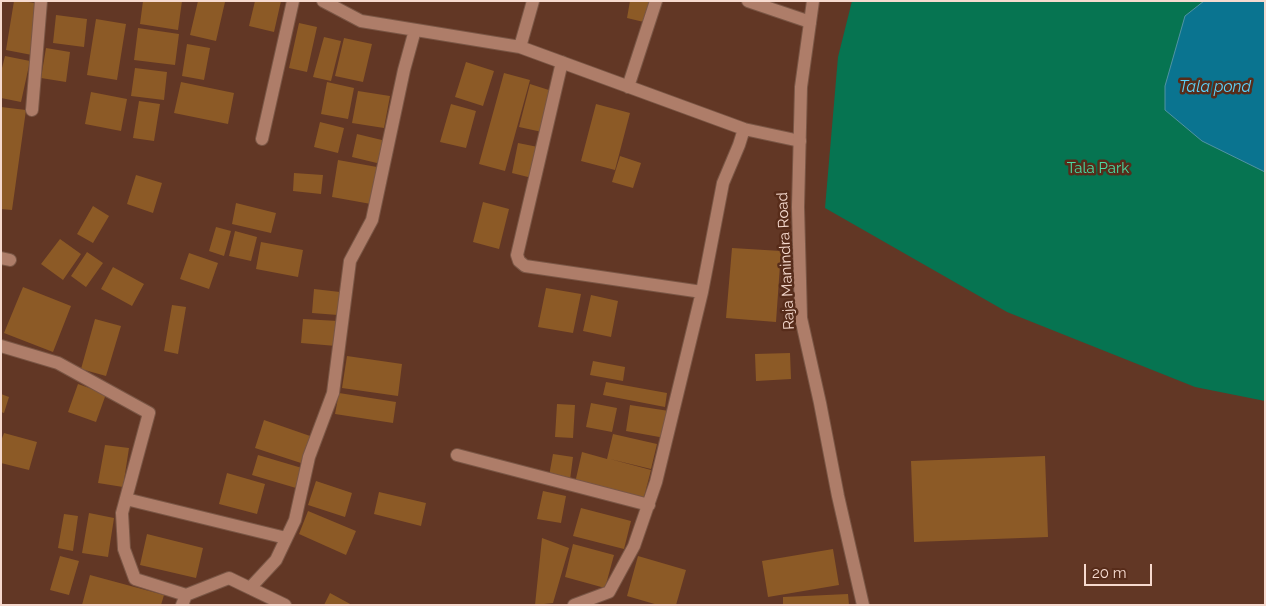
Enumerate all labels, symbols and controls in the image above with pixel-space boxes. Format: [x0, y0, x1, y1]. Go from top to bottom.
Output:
water label: Tala pond [1179, 77, 1251, 97]
park label: Tala Park [1067, 159, 1129, 177]
street label: Raja Manindra Road [773, 192, 799, 330]
scale bar [1086, 554, 1154, 586]
text: 20 m [1092, 564, 1127, 582]

